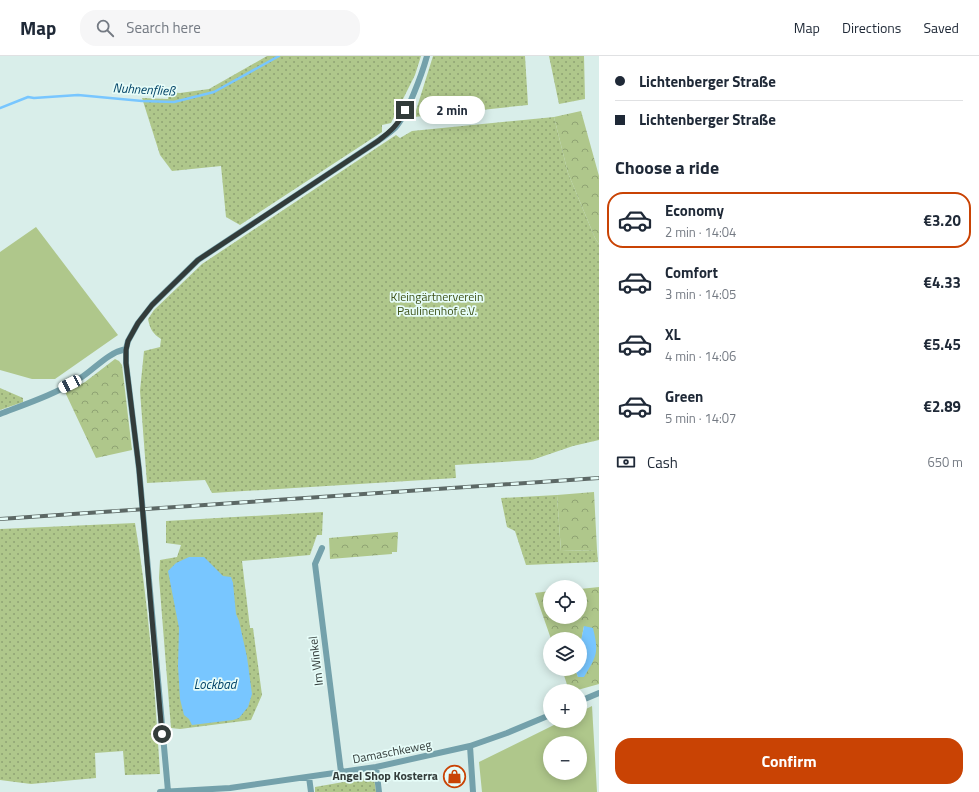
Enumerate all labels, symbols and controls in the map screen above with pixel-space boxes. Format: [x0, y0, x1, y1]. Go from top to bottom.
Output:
search box [80, 10, 360, 46]
text: Map [20, 13, 56, 42]
text: Search here [126, 16, 201, 39]
icon: search [94, 17, 116, 39]
text: Map [794, 17, 820, 38]
text: Directions [842, 17, 901, 38]
text: Saved [923, 17, 959, 38]
text: Lichtenberger Straße [639, 70, 776, 93]
water label: Nuhnenfließ [112, 77, 177, 101]
callout: 2 min [419, 96, 485, 124]
text: 2 min [436, 100, 468, 120]
route end [396, 101, 414, 119]
text: Lichtenberger Straße [639, 108, 776, 131]
text: Choose a ride [615, 154, 719, 181]
text: Economy [665, 199, 724, 222]
icon: car [617, 202, 653, 238]
text: €3.20 [924, 209, 961, 232]
text: 2 min · 14:04 [665, 222, 736, 242]
text: Comfort [665, 261, 718, 284]
icon: car [617, 264, 653, 300]
text: €4.33 [924, 271, 961, 294]
text: 3 min · 14:05 [665, 284, 736, 304]
park label: Kleingärtnerverein Paulinenhof e.V. [391, 287, 483, 320]
text: XL [665, 323, 681, 346]
icon: car [617, 326, 653, 362]
text: €5.45 [924, 333, 961, 356]
text: 4 min · 14:06 [665, 346, 736, 366]
car [57, 373, 83, 395]
text: Green [665, 385, 703, 408]
icon: car [617, 388, 653, 424]
text: €2.89 [924, 395, 961, 418]
text: 5 min · 14:07 [665, 408, 736, 428]
icon: cash [615, 451, 637, 473]
text: Cash [647, 451, 678, 474]
text: 650 m [927, 452, 963, 472]
map controls [543, 580, 587, 780]
button: locate [543, 580, 587, 624]
button: layers [543, 632, 587, 676]
street label: Im Winkel [303, 635, 328, 687]
water label: Lockbad [194, 674, 238, 694]
button: + [543, 684, 587, 728]
route start [153, 725, 171, 743]
street label: Damaschkeweg [351, 735, 433, 768]
button: − [543, 736, 587, 780]
button: Confirm [615, 738, 963, 784]
shop icon: Angel Shop Kosterra [441, 763, 467, 789]
place label: Angel Shop Kosterra [333, 766, 438, 785]

